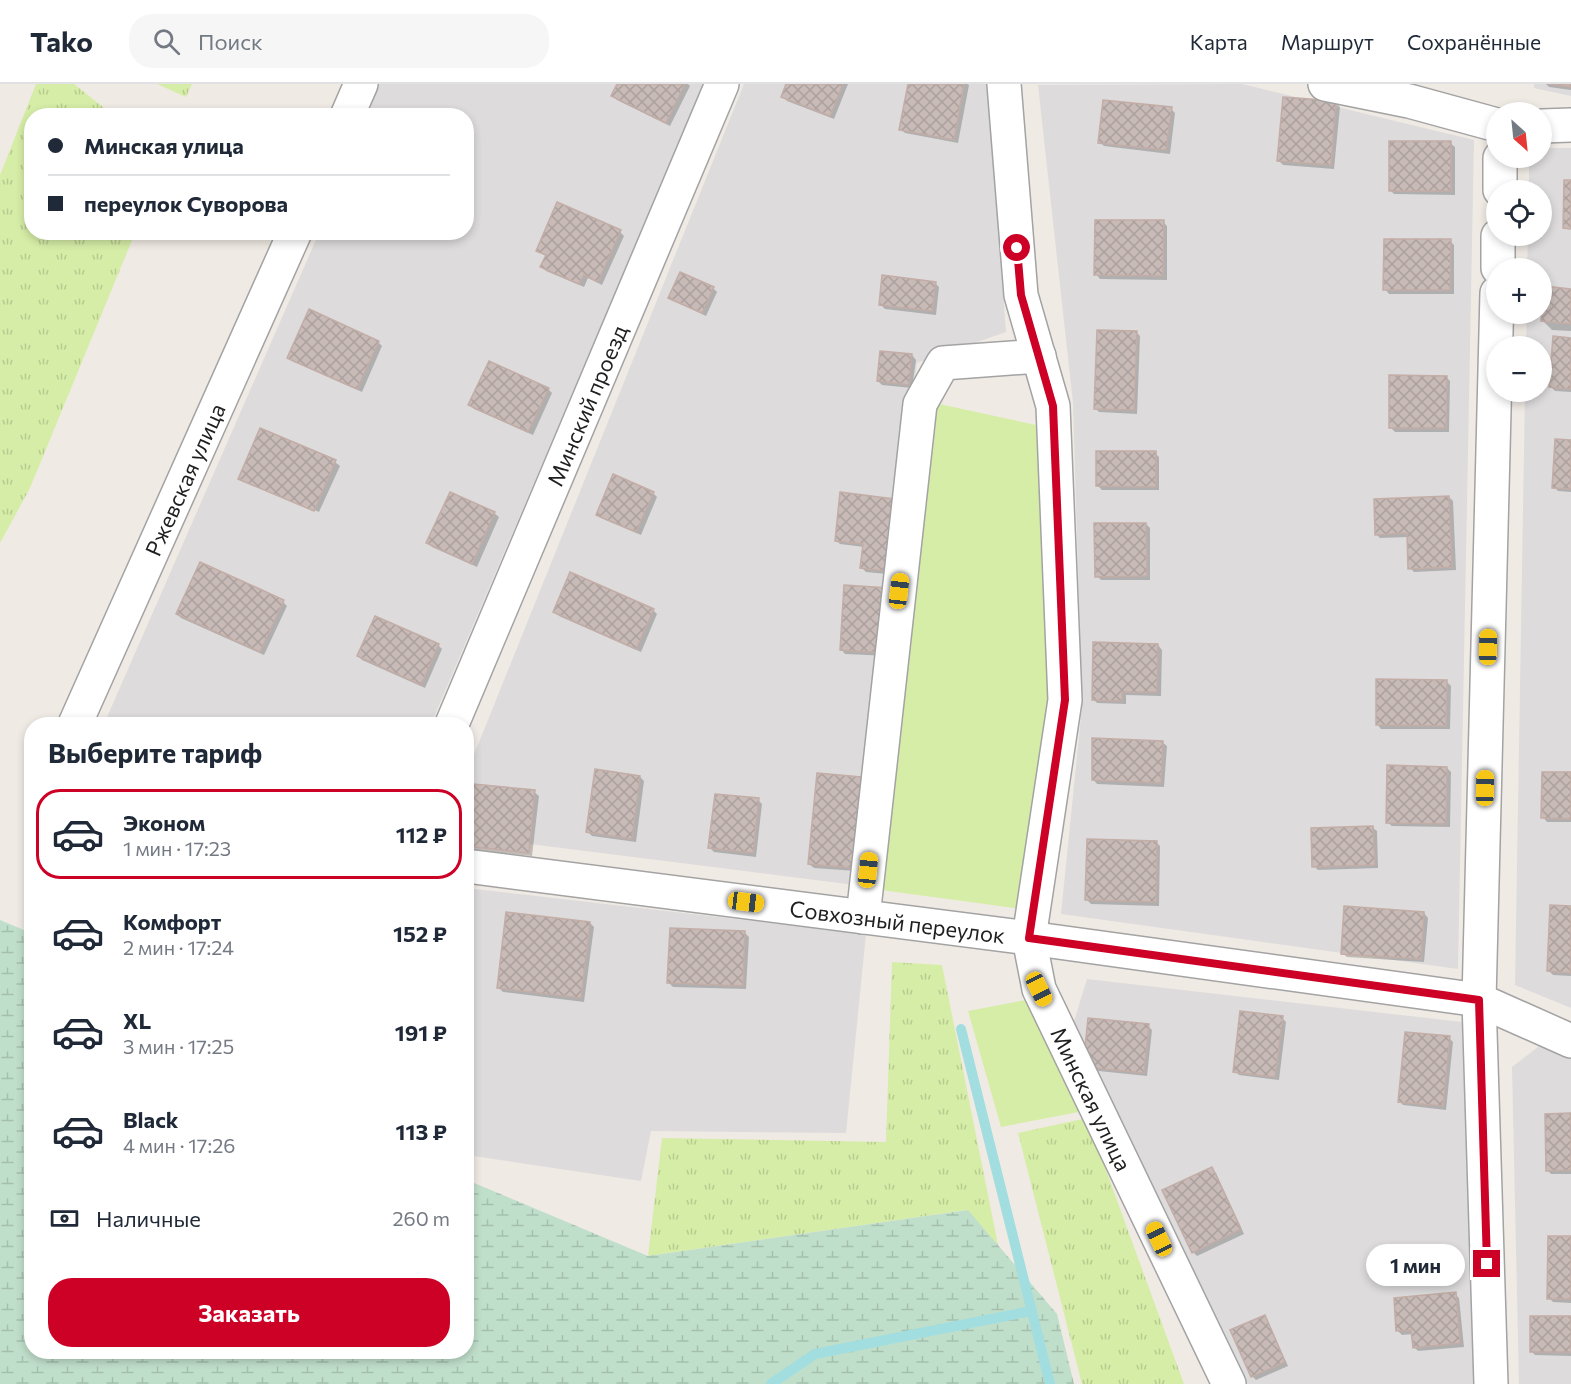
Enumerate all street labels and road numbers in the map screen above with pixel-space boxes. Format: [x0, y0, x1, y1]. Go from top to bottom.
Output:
street label: Минский проезд [541, 321, 632, 490]
street label: Ржевская улица [139, 399, 230, 560]
street label: Совхозный переулок [788, 894, 1007, 948]
street label: Минская улица [1046, 1023, 1138, 1175]

